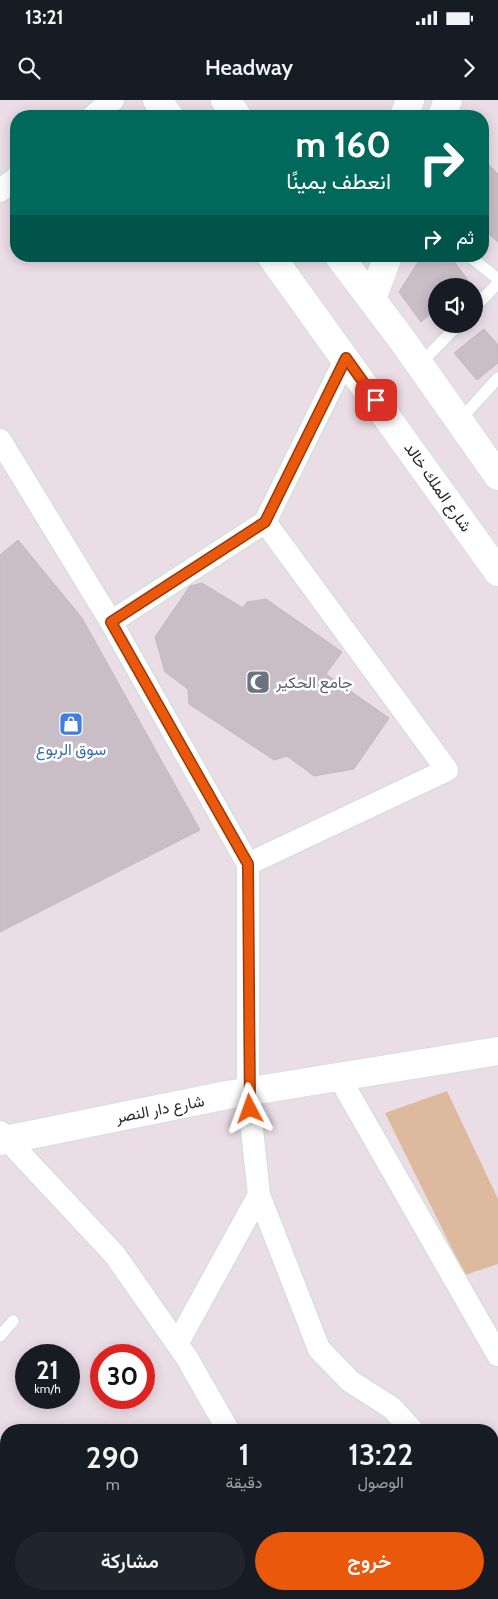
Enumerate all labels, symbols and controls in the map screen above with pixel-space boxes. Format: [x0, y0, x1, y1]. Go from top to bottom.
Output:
text: 13:21 [25, 6, 64, 29]
icon: search [15, 54, 43, 82]
text: Headway [205, 54, 293, 81]
icon: forward [455, 54, 483, 82]
text: 160 m [295, 123, 391, 166]
icon: right [409, 130, 474, 195]
text: انعطف يمينًا [286, 168, 391, 195]
icon: right [418, 225, 446, 253]
text: ثم [456, 226, 474, 249]
map controls [428, 278, 483, 333]
button: sound [428, 278, 483, 333]
pin [355, 379, 397, 421]
icon: arrive [362, 386, 390, 414]
street label: شارع الملك خالد [399, 439, 476, 536]
mosque icon: جامع الحكير [245, 669, 271, 695]
place label: جامع الحكير [275, 673, 353, 694]
shop icon: سوق الربوع [58, 711, 84, 737]
place label: سوق الربوع [36, 740, 106, 761]
position arrow [223, 1082, 275, 1134]
street label: شارع دار النصر [113, 1091, 206, 1129]
speed limit sign: 30 [90, 1344, 155, 1409]
text: 21 [36, 1355, 59, 1385]
text: km/h [34, 1381, 61, 1396]
text: 1 [239, 1436, 249, 1473]
text: 13:22 [348, 1436, 413, 1473]
text: 290 [86, 1439, 140, 1476]
text: دقيقة [225, 1473, 262, 1492]
text: الوصول [358, 1473, 404, 1492]
text: m [106, 1475, 120, 1494]
button: مشاركة [15, 1532, 245, 1590]
button: خروج [255, 1532, 484, 1590]

